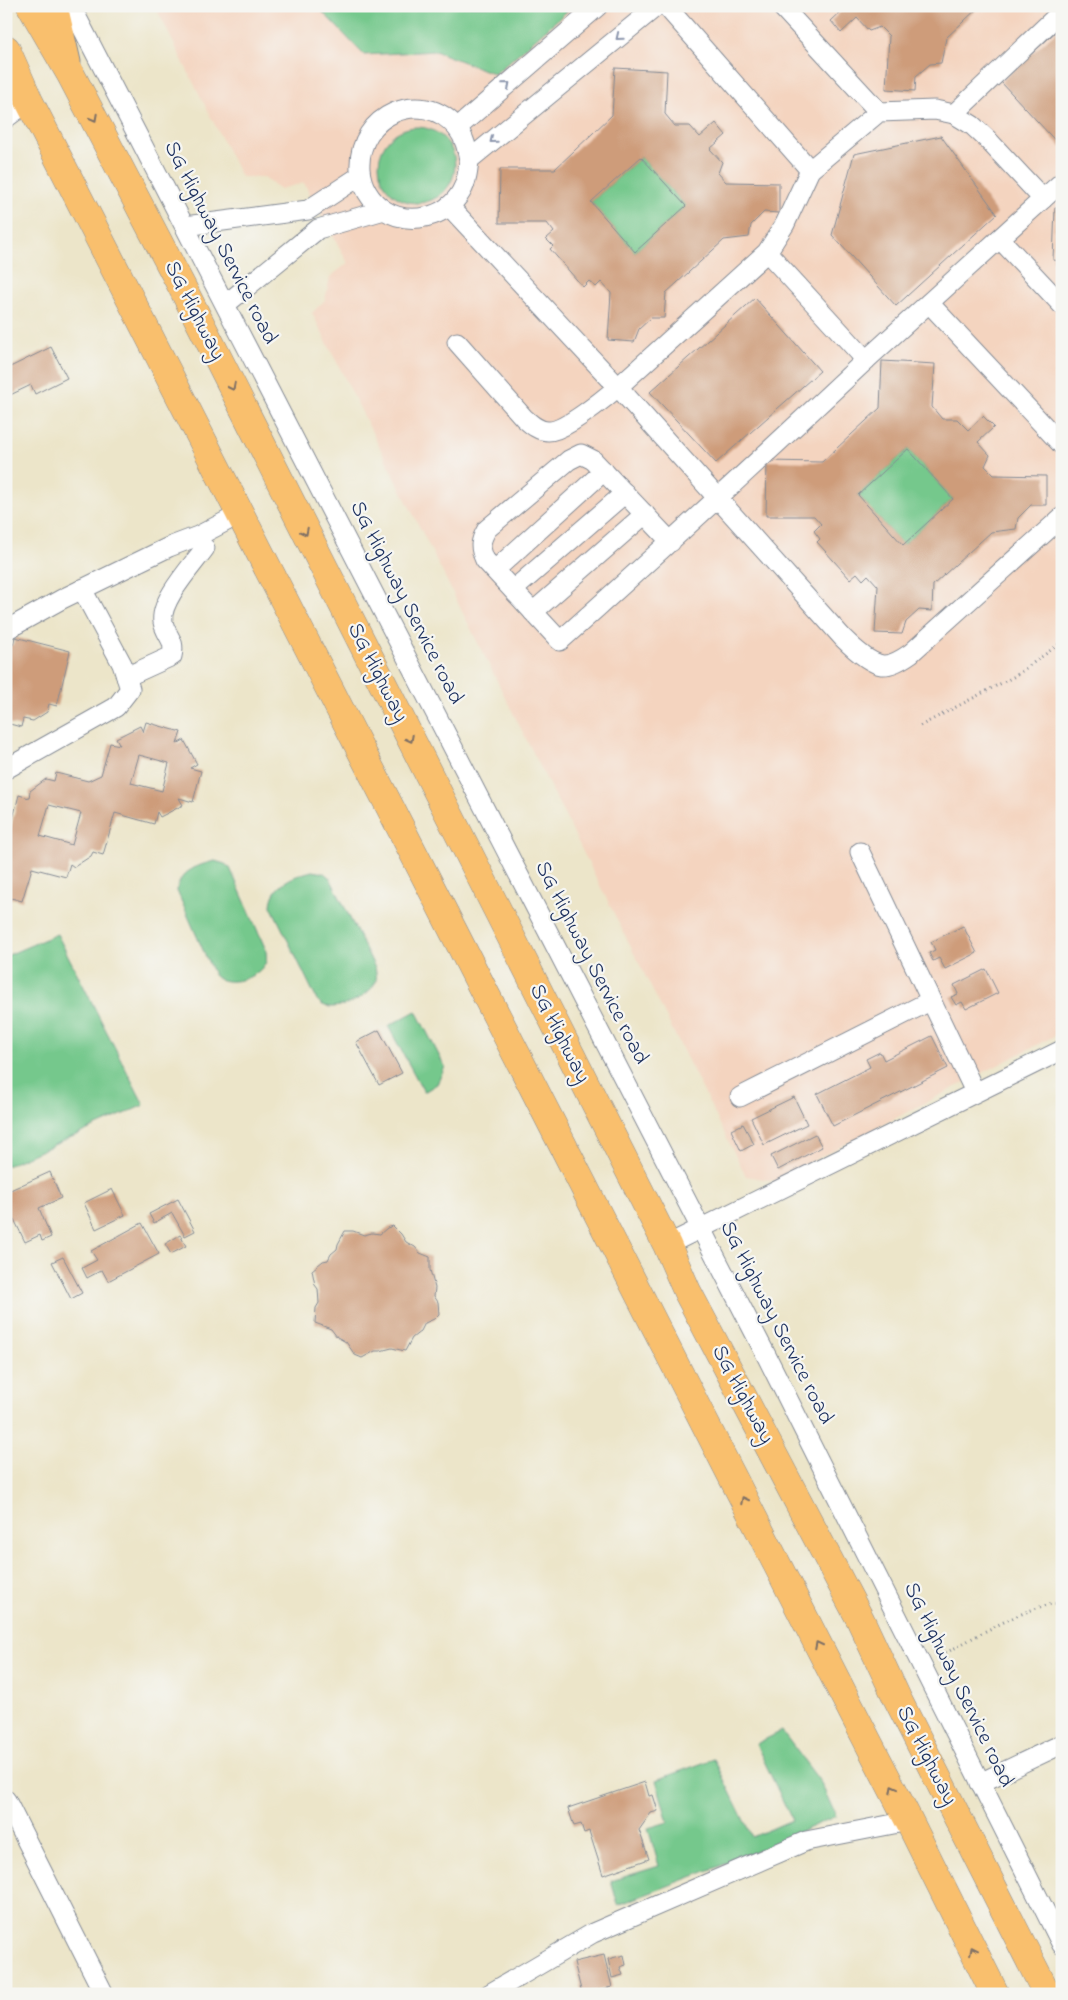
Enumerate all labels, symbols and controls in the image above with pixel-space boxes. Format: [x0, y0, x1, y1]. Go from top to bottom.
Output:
one-way arrow [616, 32, 625, 40]
one-way arrow [501, 82, 510, 91]
one-way arrow [88, 113, 98, 122]
one-way arrow [490, 135, 499, 144]
street label: SG Highway Service road [157, 137, 283, 349]
street label: SG Highway [158, 257, 230, 365]
one-way arrow [226, 381, 236, 390]
street label: SG Highway Service road [343, 497, 469, 709]
one-way arrow [299, 527, 310, 536]
street label: SG Highway [341, 619, 413, 727]
one-way arrow [404, 734, 414, 743]
street label: SG Highway Service road [528, 857, 654, 1069]
street label: SG Highway [523, 980, 595, 1088]
street label: SG Highway Service road [713, 1217, 839, 1429]
street label: SG Highway [705, 1341, 779, 1449]
one-way arrow [740, 1496, 750, 1505]
street label: SG Highway Service road [897, 1578, 1019, 1792]
one-way arrow [814, 1641, 824, 1650]
street label: SG Highway [890, 1702, 962, 1810]
one-way arrow [889, 1785, 899, 1794]
one-way arrow [969, 1946, 979, 1955]

